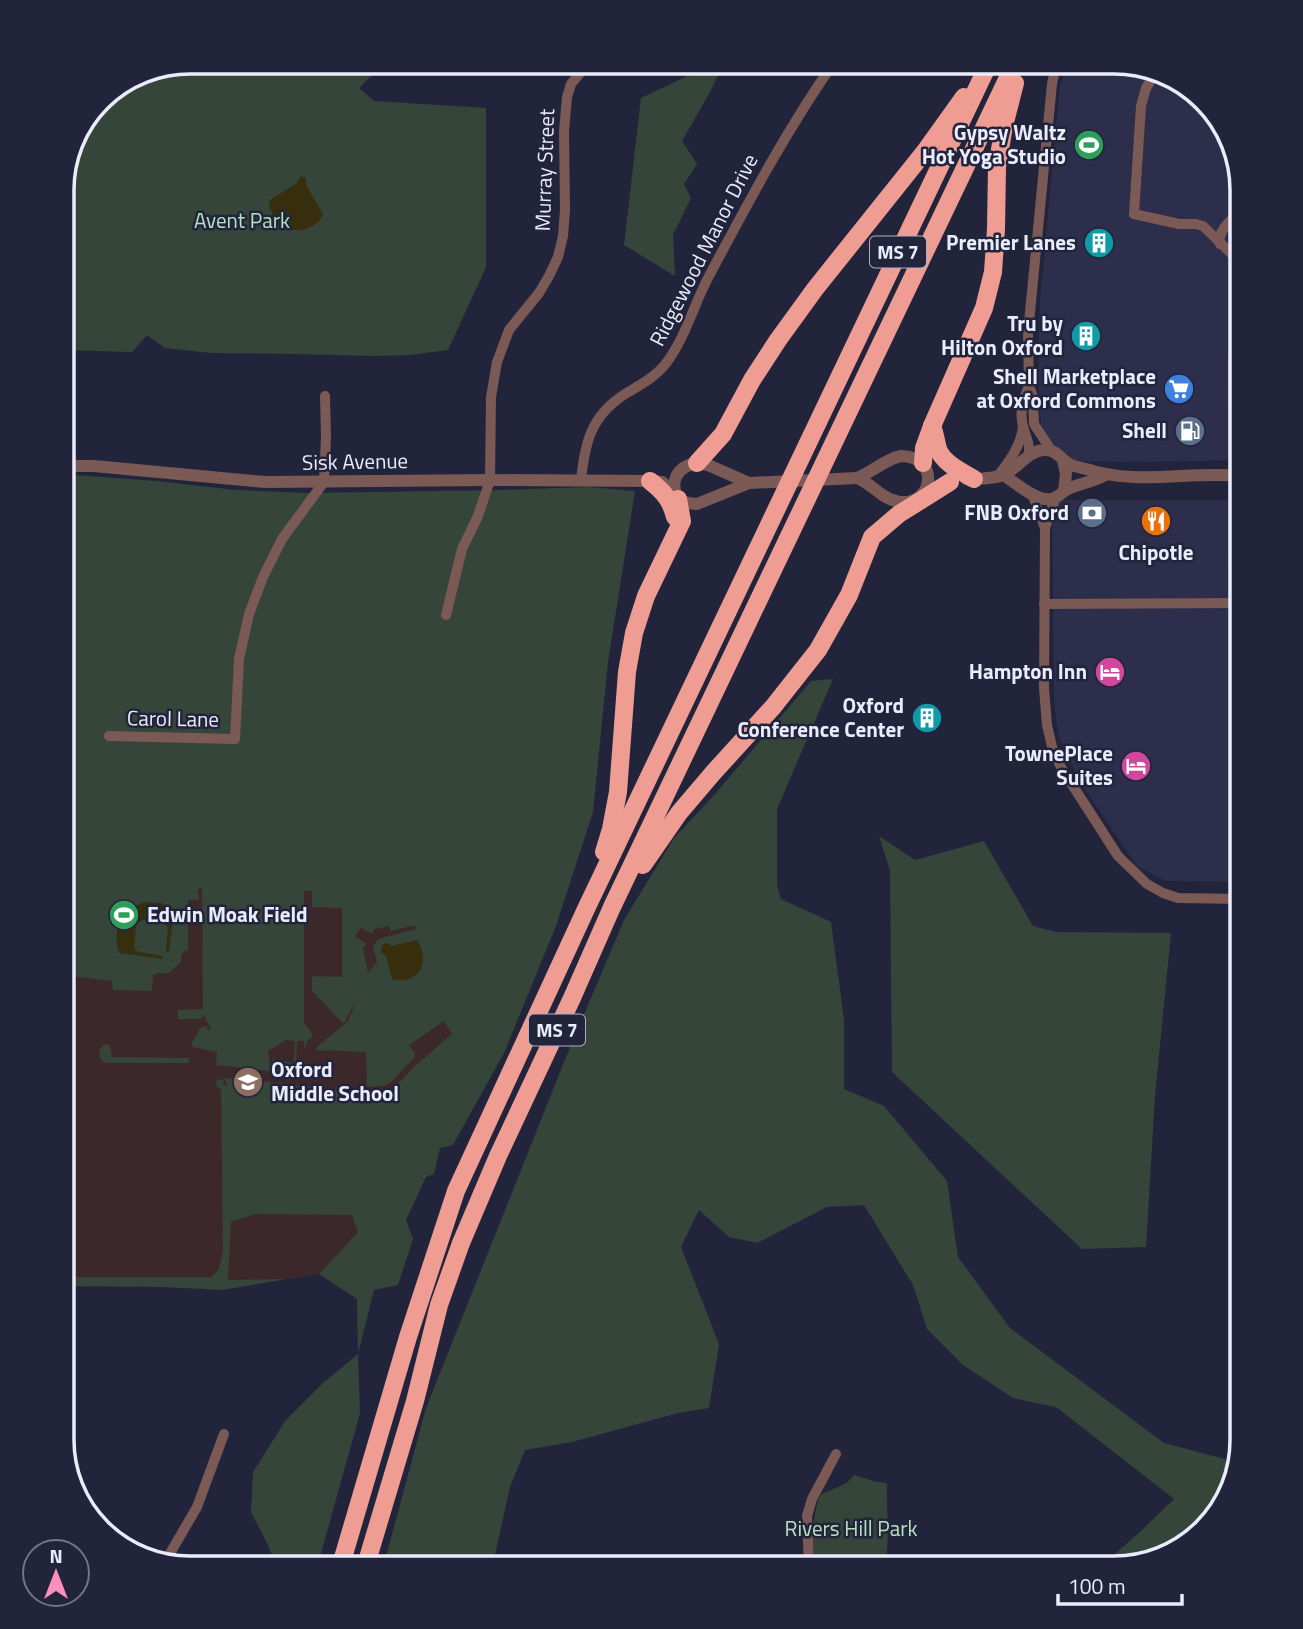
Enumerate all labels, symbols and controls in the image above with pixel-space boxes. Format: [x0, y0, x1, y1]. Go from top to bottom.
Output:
street label: Murray Street [526, 107, 562, 232]
place label: Gypsy Waltz Hot Yoga Studio [922, 116, 1066, 172]
sports icon: Gypsy Waltz Hot Yoga Studio [1072, 128, 1106, 162]
street label: Ridgewood Manor Drive [641, 148, 766, 351]
park label: Avent Park [194, 204, 290, 236]
place label: Premier Lanes [946, 226, 1076, 258]
building icon: Premier Lanes [1082, 226, 1116, 260]
road number: MS 7 [870, 236, 926, 268]
place label: Tru by Hilton Oxford [941, 307, 1063, 363]
building icon: Tru by Hilton Oxford [1069, 319, 1103, 353]
place label: Shell Marketplace at Oxford Commons [976, 360, 1156, 416]
supermarket icon: Shell Marketplace at Oxford Commons [1162, 372, 1196, 406]
place label: Shell [1122, 414, 1167, 446]
fuel station icon: Shell [1173, 414, 1207, 448]
street label: Sisk Avenue [302, 444, 408, 478]
place label: FNB Oxford [964, 496, 1069, 528]
bank icon: FNB Oxford [1075, 496, 1109, 530]
restaurant icon: Chipotle [1139, 504, 1173, 538]
place label: Chipotle [1118, 536, 1194, 568]
place label: Hampton Inn [969, 655, 1087, 687]
hotel icon: Hampton Inn [1093, 655, 1127, 689]
place label: Oxford Conference Center [737, 689, 904, 745]
street label: Carol Lane [127, 701, 219, 735]
building icon: Oxford Conference Center [910, 701, 944, 735]
place label: TownePlace Suites [1005, 737, 1113, 793]
hotel icon: TownePlace Suites [1119, 749, 1153, 783]
sports icon: Edwin Moak Field [107, 898, 141, 932]
place label: Edwin Moak Field [147, 898, 308, 930]
road number: MS 7 [529, 1014, 585, 1046]
place label: Oxford Middle School [271, 1053, 399, 1109]
school or university icon: Oxford Middle School [231, 1065, 265, 1099]
park label: Rivers Hill Park [785, 1512, 918, 1544]
north arrow [21, 1538, 91, 1608]
text: N [49, 1541, 63, 1570]
scale bar [1058, 1562, 1182, 1606]
text: 100 m [1068, 1570, 1125, 1602]

